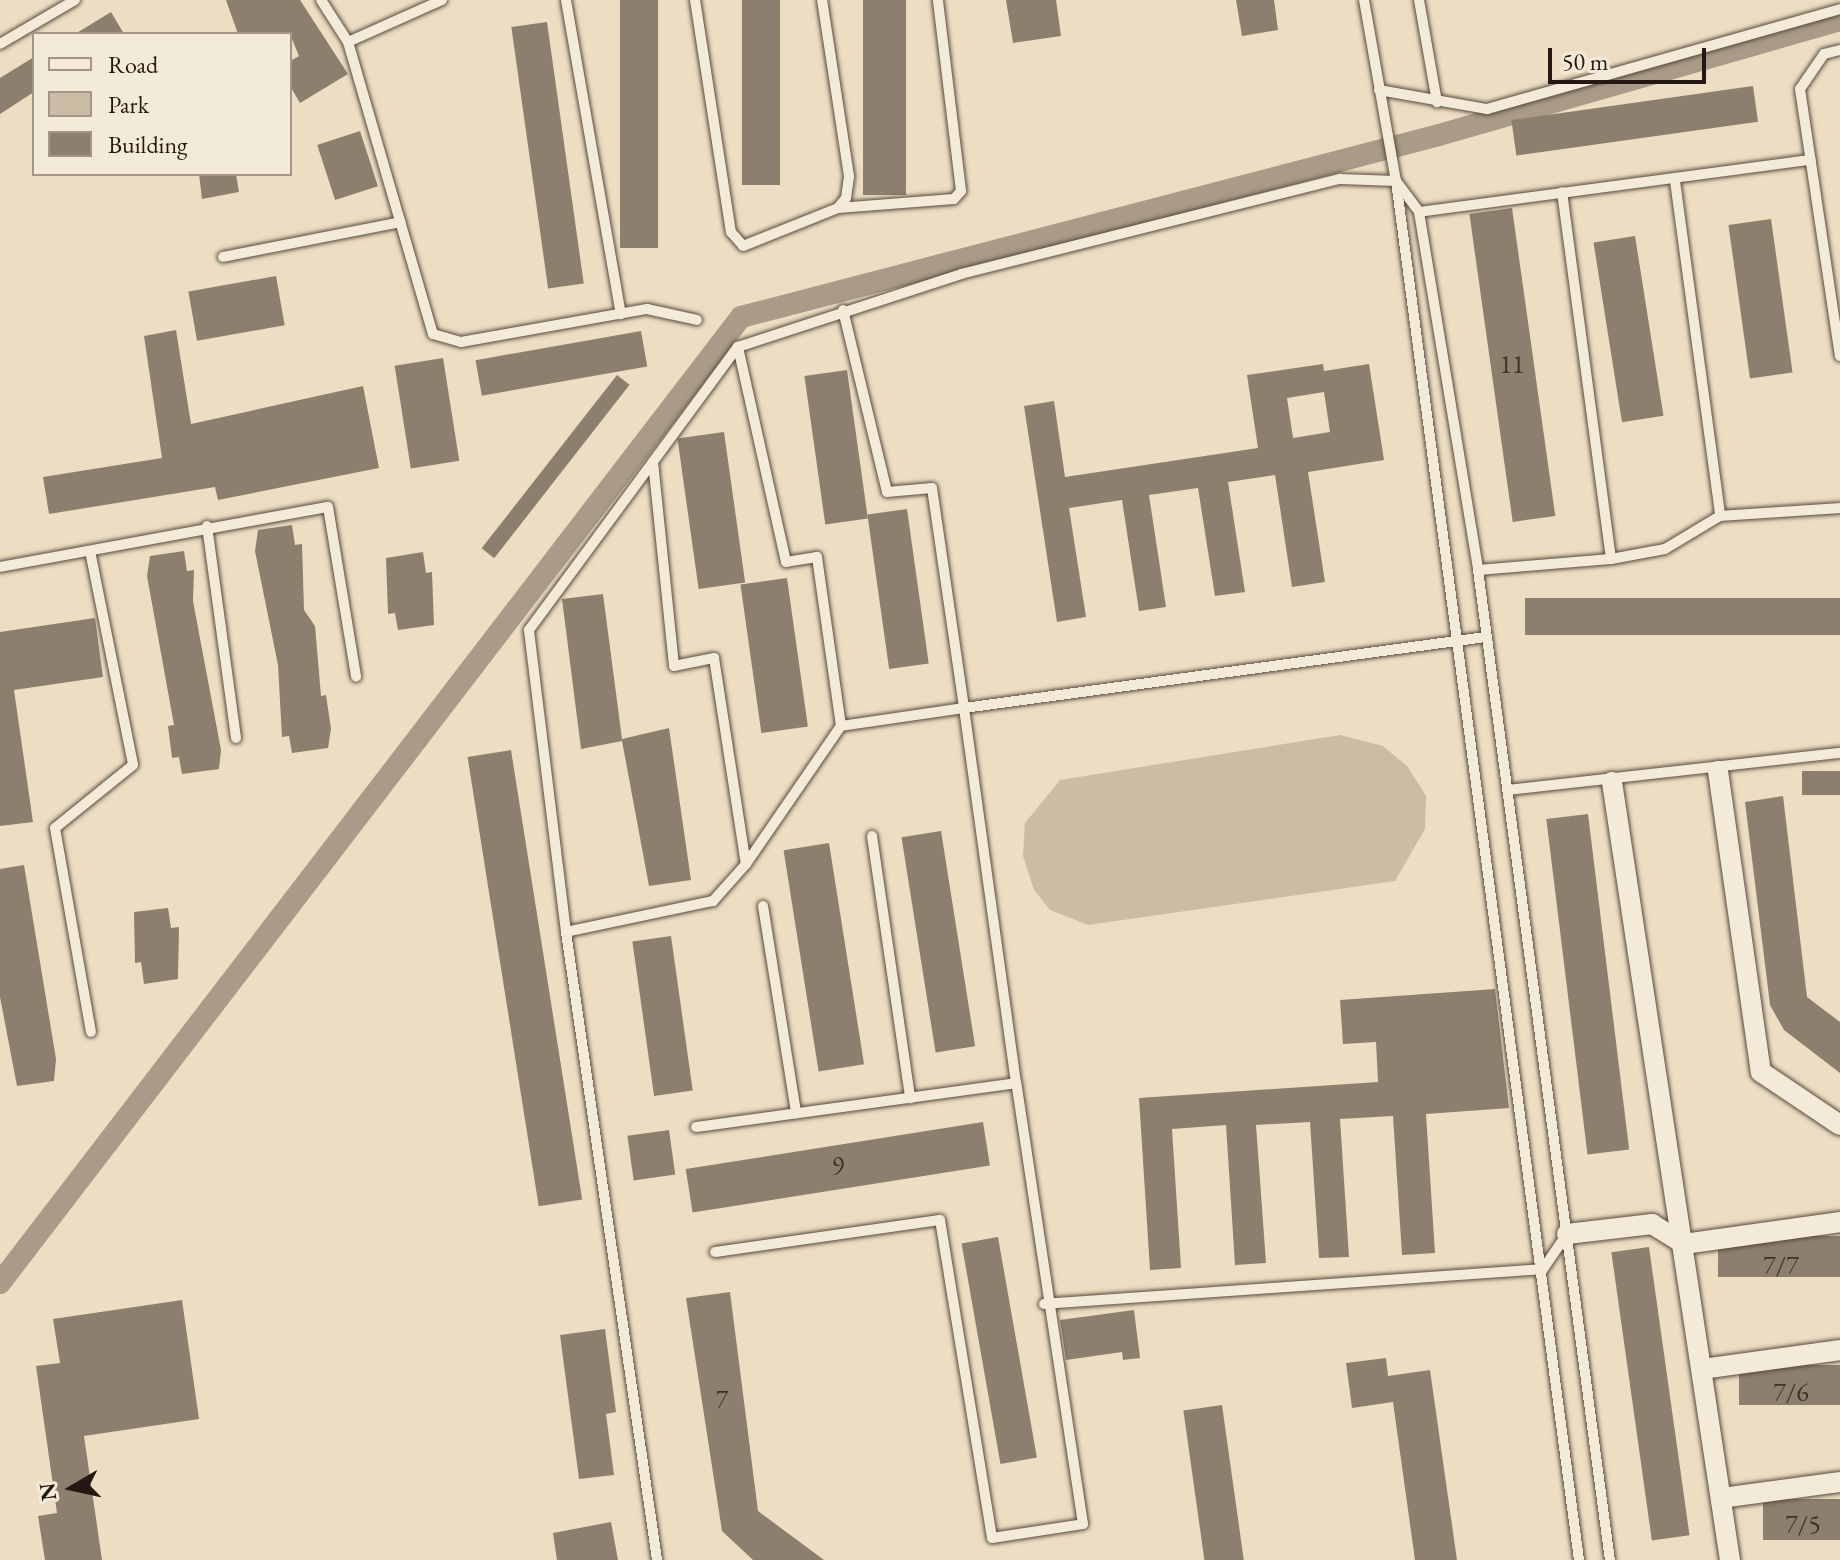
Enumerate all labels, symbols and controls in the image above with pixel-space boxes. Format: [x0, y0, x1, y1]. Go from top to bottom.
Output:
legend [32, 32, 292, 176]
scale bar [1552, 32, 1710, 82]
text: 50 m [1562, 46, 1609, 77]
text: Road [108, 49, 158, 80]
text: Park [108, 89, 149, 120]
text: Building [108, 129, 188, 160]
house number: 11 [1500, 349, 1524, 381]
house number: 9 [832, 1151, 844, 1183]
house number: 7/7 [1763, 1250, 1799, 1282]
house number: 7/6 [1773, 1377, 1809, 1409]
house number: 7 [716, 1384, 728, 1416]
north arrow [32, 1448, 112, 1528]
text: N [32, 1481, 64, 1503]
house number: 7/5 [1785, 1509, 1821, 1541]

